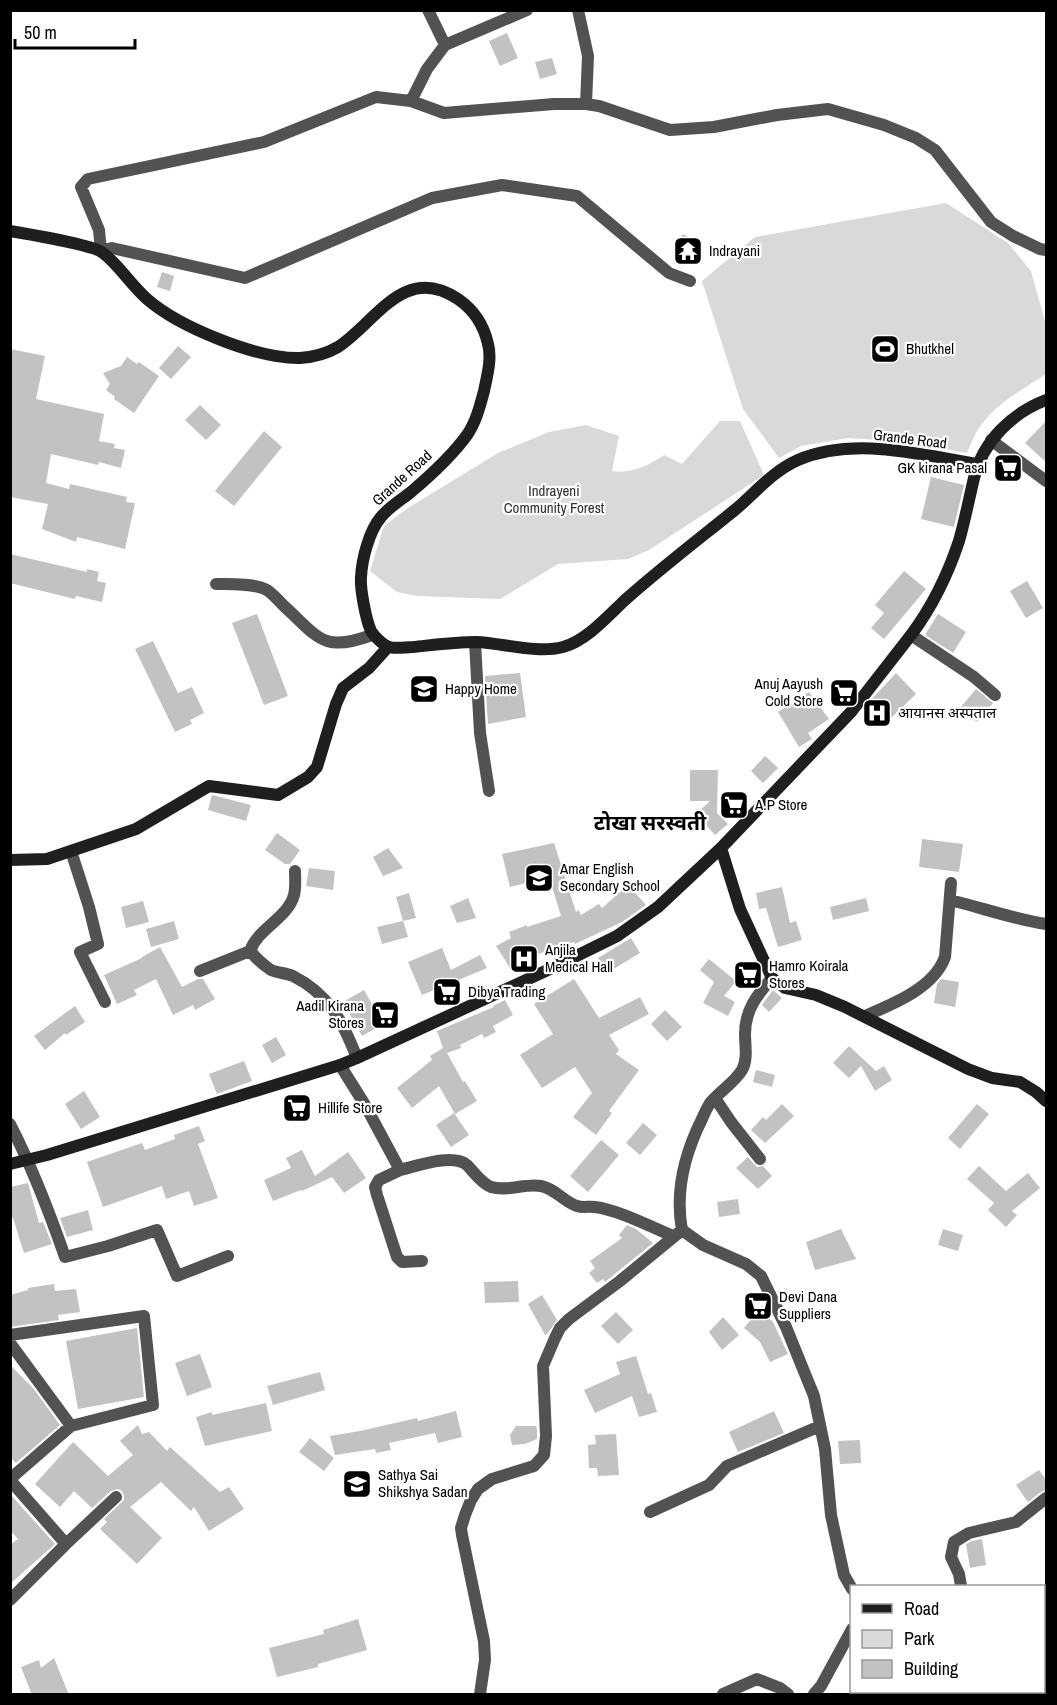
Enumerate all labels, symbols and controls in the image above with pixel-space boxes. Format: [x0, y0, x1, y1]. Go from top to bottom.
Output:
scale bar [15, 12, 135, 50]
text: 50 m [24, 20, 57, 45]
temple icon: Indrayani [672, 235, 704, 267]
place label: Indrayani [709, 240, 760, 261]
sports icon: Bhutkhel [869, 333, 901, 365]
place label: Bhutkhel [906, 338, 954, 359]
street label: Grande Road [872, 424, 948, 453]
street label: Grande Road [367, 445, 436, 510]
supermarket icon: GK kirana Pasal [992, 452, 1024, 484]
place label: GK kirana Pasal [897, 457, 987, 478]
park label: Indrayeni Community Forest [504, 480, 605, 518]
school or university icon: Happy Home [408, 673, 440, 705]
place label: Anuj Aayush Cold Store [754, 673, 823, 711]
supermarket icon: Anuj Aayush Cold Store [828, 677, 860, 709]
place label: Happy Home [445, 678, 517, 699]
hospital icon: आयानस अस्पताल [861, 697, 893, 729]
place label: आयानस अस्पताल [898, 702, 997, 723]
supermarket icon: A.P Store [718, 789, 750, 821]
place label: A.P Store [754, 794, 808, 815]
district label: टोखा सरस्वती [594, 808, 707, 837]
place label: Amar English Secondary School [559, 858, 660, 896]
school or university icon: Amar English Secondary School [523, 862, 555, 894]
place label: Anjila Medical Hall [544, 939, 613, 977]
hospital icon: Anjila Medical Hall [508, 943, 540, 975]
place label: Hamro Koirala Stores [769, 955, 848, 993]
supermarket icon: Hamro Koirala Stores [732, 959, 764, 991]
supermarket icon: Dibya Trading [431, 976, 463, 1008]
place label: Dibya Trading [468, 981, 545, 1002]
place label: Aadil Kirana Stores [295, 995, 364, 1033]
supermarket icon: Aadil Kirana Stores [369, 999, 401, 1031]
supermarket icon: Hillife Store [281, 1092, 313, 1124]
place label: Hillife Store [318, 1097, 382, 1118]
place label: Devi Dana Suppliers [779, 1286, 837, 1324]
supermarket icon: Devi Dana Suppliers [742, 1290, 774, 1322]
place label: Sathya Sai Shikshya Sadan [378, 1464, 468, 1502]
school or university icon: Sathya Sai Shikshya Sadan [341, 1468, 373, 1500]
legend [850, 1585, 1045, 1693]
text: Road [904, 1596, 939, 1621]
text: Park [904, 1626, 935, 1651]
text: Building [904, 1656, 959, 1681]

